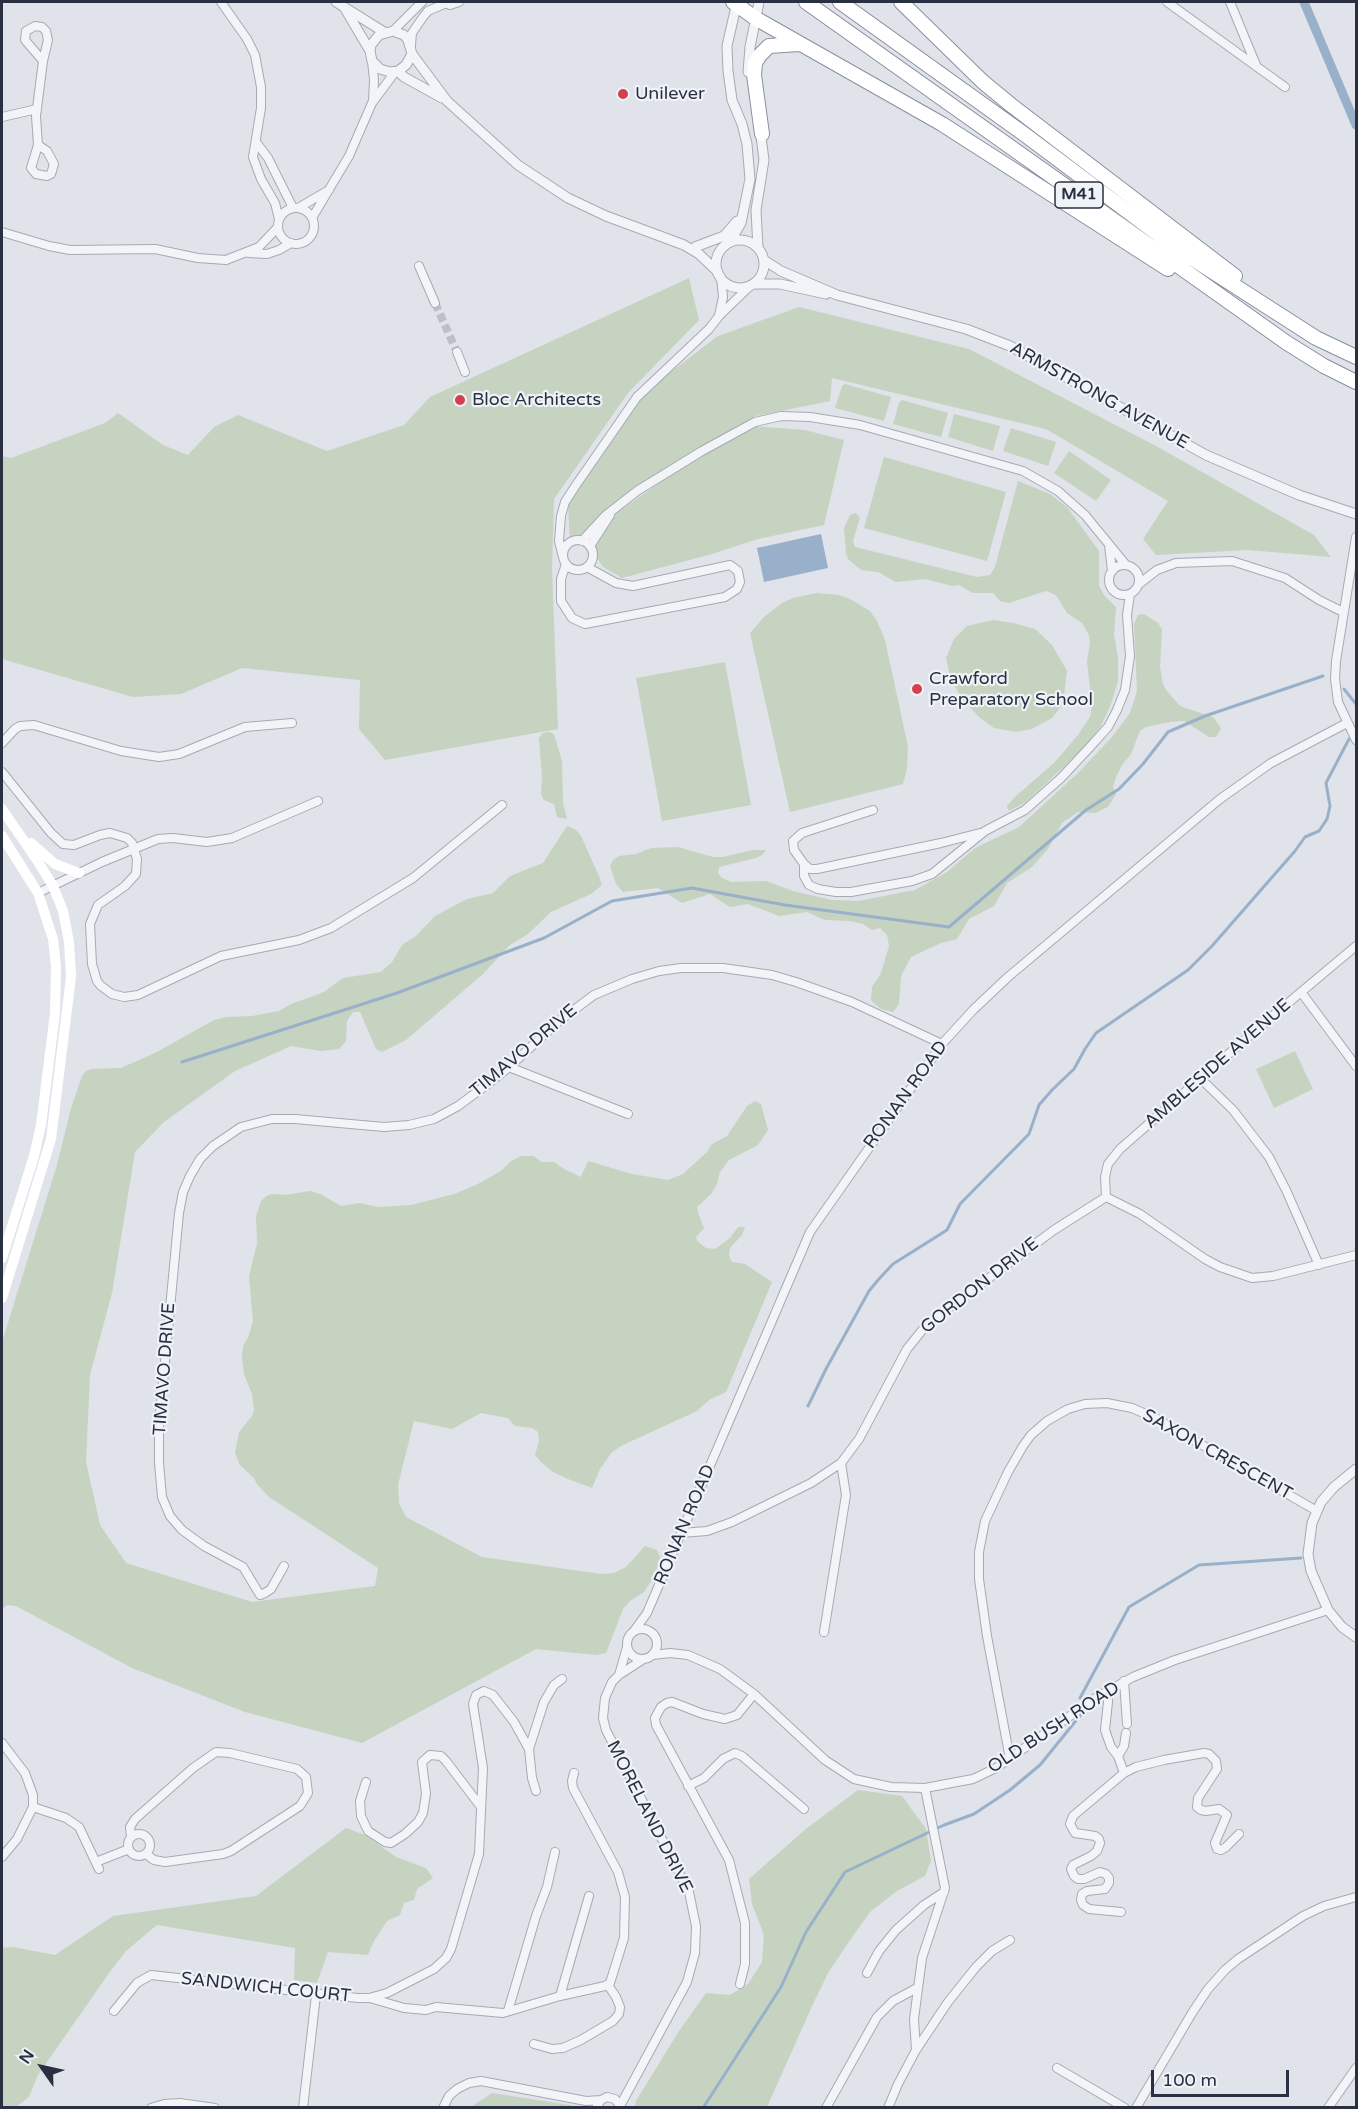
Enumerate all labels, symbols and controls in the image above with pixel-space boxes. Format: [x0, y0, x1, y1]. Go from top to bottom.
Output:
place label: Unilever [635, 83, 705, 105]
marker: Unilever [616, 87, 630, 101]
road number: M41 [1055, 182, 1103, 208]
street label: ARMSTRONG AVENUE [1006, 338, 1192, 454]
place label: Bloc Architects [472, 389, 601, 411]
marker: Bloc Architects [453, 393, 467, 407]
place label: Crawford Preparatory School [929, 668, 1093, 710]
marker: Crawford Preparatory School [910, 682, 924, 696]
street label: AMBLESIDE AVENUE [1140, 994, 1296, 1134]
street label: TIMAVO DRIVE [466, 1000, 582, 1102]
street label: RONAN ROAD [859, 1037, 953, 1153]
street label: GORDON DRIVE [917, 1233, 1043, 1339]
street label: TIMAVO DRIVE [150, 1302, 180, 1436]
street label: SAXON CRESCENT [1138, 1405, 1296, 1505]
street label: RONAN ROAD [650, 1462, 720, 1588]
street label: OLD BUSH ROAD [984, 1677, 1124, 1779]
street label: MORELAND DRIVE [601, 1737, 697, 1897]
street label: SANDWICH COURT [180, 1968, 352, 2008]
north arrow [12, 2037, 72, 2097]
text: N [15, 2046, 39, 2068]
scale bar [1154, 2058, 1292, 2096]
text: 100 m [1162, 2069, 1217, 2091]

